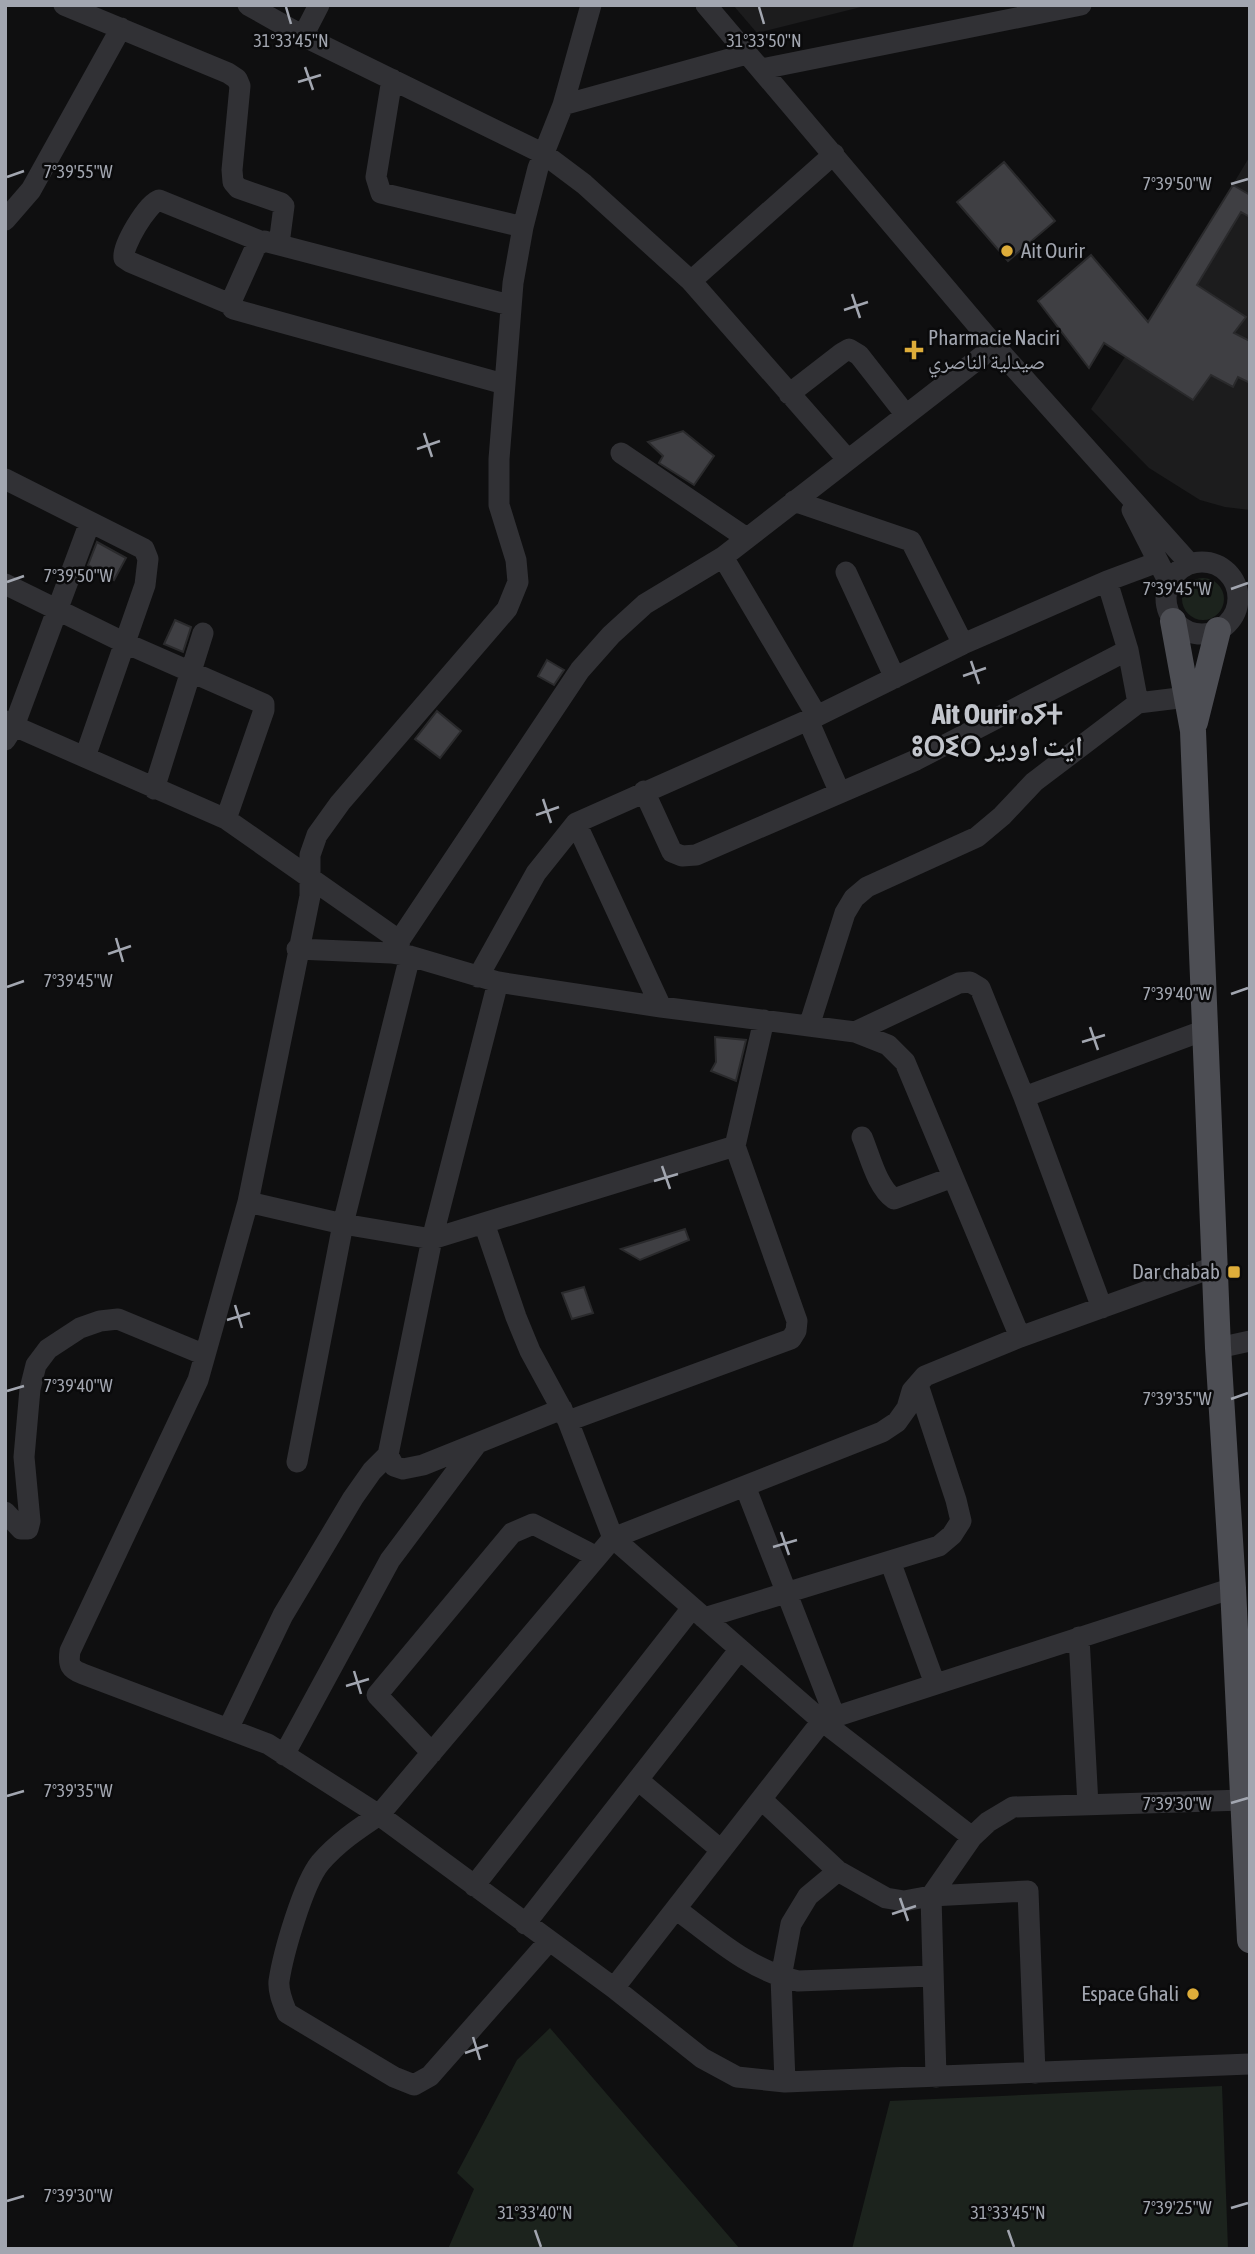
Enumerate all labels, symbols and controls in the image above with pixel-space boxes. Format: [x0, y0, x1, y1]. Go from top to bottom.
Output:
text: 31°33'45"N [253, 30, 329, 51]
text: 31°33'50"N [726, 30, 802, 51]
text: 7°39'55"W [43, 161, 113, 182]
text: 7°39'50"W [1142, 173, 1212, 194]
place label: Ait Ourir [1021, 238, 1085, 262]
marker: Ait Ourir [999, 243, 1015, 259]
place label: Pharmacie Naciri صيدلية الناصري [928, 325, 1060, 378]
marker: Pharmacie Naciri صيدلية الناصري [906, 342, 922, 358]
text: 7°39'50"W [43, 565, 113, 586]
text: 7°39'45"W [1142, 578, 1212, 599]
district label: Ait Ourir ⴰⵢⵜ ⵓⵔⵉⵔ ايت اورير [911, 698, 1083, 763]
text: 7°39'45"W [43, 970, 113, 991]
text: 7°39'40"W [1142, 983, 1212, 1004]
place label: Dar chabab [1132, 1259, 1220, 1283]
marker: Dar chabab [1226, 1264, 1242, 1280]
text: 7°39'40"W [43, 1375, 113, 1396]
text: 7°39'35"W [1142, 1388, 1212, 1409]
text: 7°39'35"W [43, 1780, 113, 1801]
text: 7°39'30"W [1142, 1793, 1212, 1814]
place label: Espace Ghali [1081, 1981, 1179, 2005]
marker: Espace Ghali [1185, 1986, 1201, 2002]
text: 7°39'30"W [43, 2185, 113, 2206]
text: 7°39'25"W [1142, 2197, 1212, 2218]
text: 31°33'40"N [497, 2202, 573, 2223]
text: 31°33'45"N [970, 2202, 1046, 2223]

